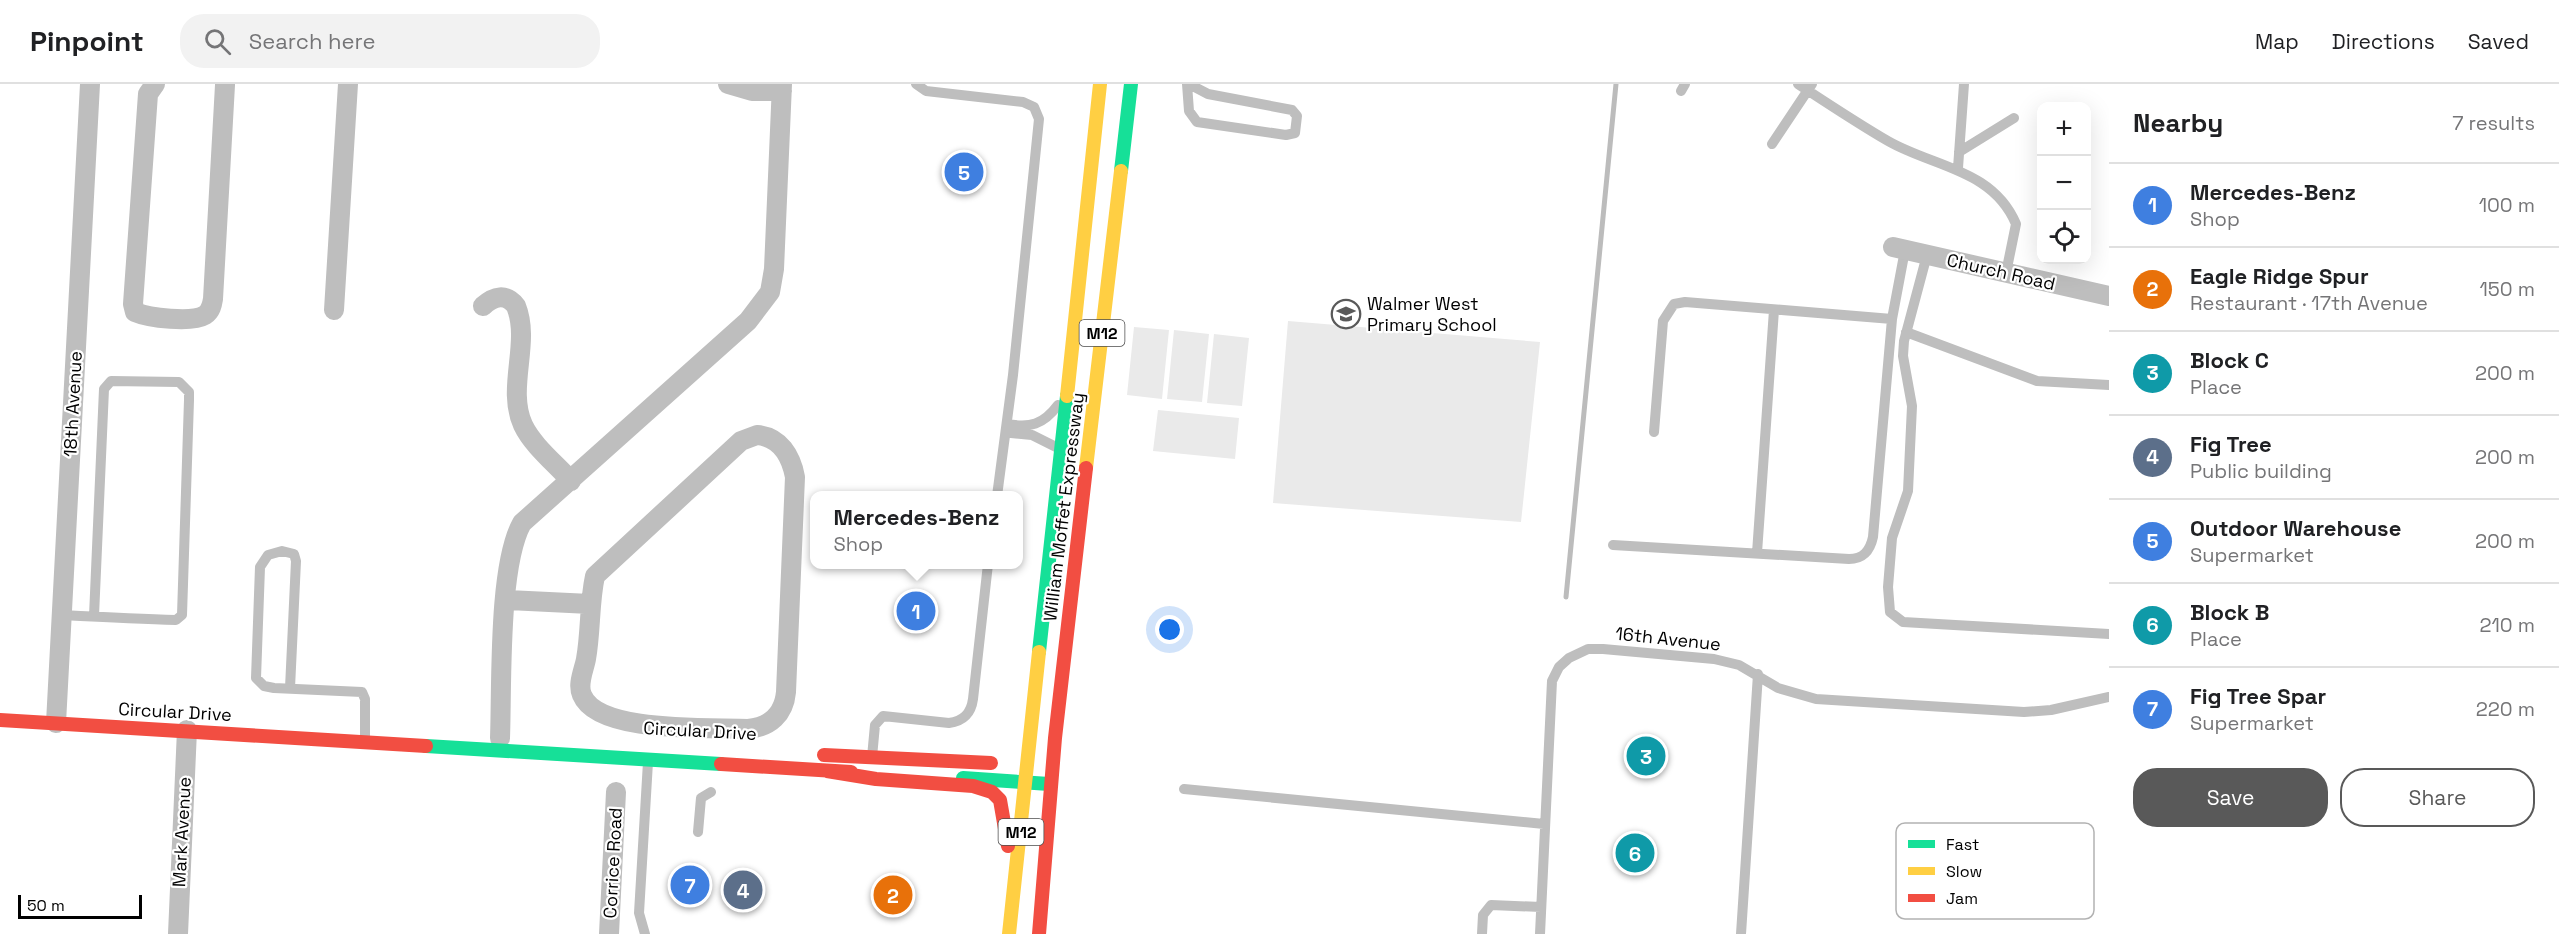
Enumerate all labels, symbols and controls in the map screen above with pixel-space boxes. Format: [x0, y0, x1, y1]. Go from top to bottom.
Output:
search box [180, 14, 600, 68]
text: Pinpoint [30, 23, 144, 59]
icon: search [201, 25, 234, 58]
text: Search here [249, 27, 375, 55]
text: Map [2255, 28, 2299, 55]
text: Directions [2332, 28, 2435, 55]
text: Saved [2468, 28, 2529, 55]
map controls [2037, 102, 2091, 264]
button: + [2037, 102, 2091, 156]
text: Nearby [2133, 106, 2223, 140]
text: 7 results [2452, 110, 2535, 136]
pin: 5 [944, 150, 984, 194]
button: − [2037, 156, 2091, 210]
text: Mercedes-Benz [2190, 178, 2356, 206]
text: 1 [2148, 192, 2157, 218]
text: 100 m [2479, 192, 2535, 218]
text: Shop [2190, 206, 2240, 232]
button: locate [2037, 210, 2091, 264]
street label: Church Road [1945, 248, 2058, 295]
text: Eagle Ridge Spur [2190, 262, 2369, 290]
text: 2 [2147, 276, 2158, 302]
text: 150 m [2480, 276, 2535, 302]
text: Restaurant · 17th Avenue [2190, 290, 2428, 316]
place label: Walmer West Primary School [1367, 292, 1497, 336]
school or university icon: Walmer West Primary School [1330, 298, 1362, 330]
road number: M12 [1080, 320, 1124, 346]
text: Block C [2190, 346, 2269, 374]
street label: 18th Avenue [58, 350, 87, 458]
text: 3 [2146, 360, 2159, 386]
text: 200 m [2475, 360, 2535, 386]
text: Place [2190, 374, 2242, 400]
street label: William Moffet Expressway [1038, 391, 1089, 623]
text: Fig Tree [2190, 430, 2272, 458]
text: 4 [2146, 444, 2159, 470]
text: 200 m [2475, 444, 2535, 470]
text: Public building [2190, 458, 2332, 484]
popup [810, 491, 1023, 569]
text: Mercedes-Benz [833, 503, 1000, 531]
text: Outdoor Warehouse [2190, 514, 2401, 542]
text: 5 [2147, 528, 2159, 554]
text: 200 m [2475, 528, 2535, 554]
text: Shop [833, 531, 883, 557]
text: Supermarket [2190, 542, 2314, 568]
pin: 1 [896, 588, 936, 634]
text: Block B [2190, 598, 2269, 626]
text: 6 [2146, 612, 2159, 638]
text: 210 m [2479, 612, 2535, 638]
your location [1155, 615, 1184, 644]
street label: 16th Avenue [1614, 622, 1722, 655]
text: Place [2190, 626, 2242, 652]
text: Fig Tree Spar [2190, 682, 2326, 710]
text: 7 [2147, 696, 2158, 722]
text: 220 m [2476, 696, 2535, 722]
street label: Circular Drive [118, 697, 232, 726]
text: Supermarket [2190, 710, 2314, 736]
street label: Circular Drive [643, 716, 757, 745]
pin: 3 [1626, 734, 1666, 778]
button: Save [2133, 768, 2328, 827]
button: Share [2340, 768, 2535, 827]
street label: Mark Avenue [167, 776, 196, 888]
street label: Corrice Road [598, 807, 627, 919]
road number: M12 [998, 819, 1044, 845]
legend [1896, 823, 2094, 919]
pin: 6 [1616, 830, 1654, 876]
text: Fast [1946, 834, 1979, 855]
text: Slow [1946, 861, 1982, 882]
pin: 7 [670, 862, 710, 908]
pin: 4 [724, 868, 762, 912]
pin: 2 [874, 872, 912, 918]
text: Jam [1946, 888, 1978, 909]
scale bar [18, 892, 142, 920]
text: 50 m [27, 895, 65, 916]

